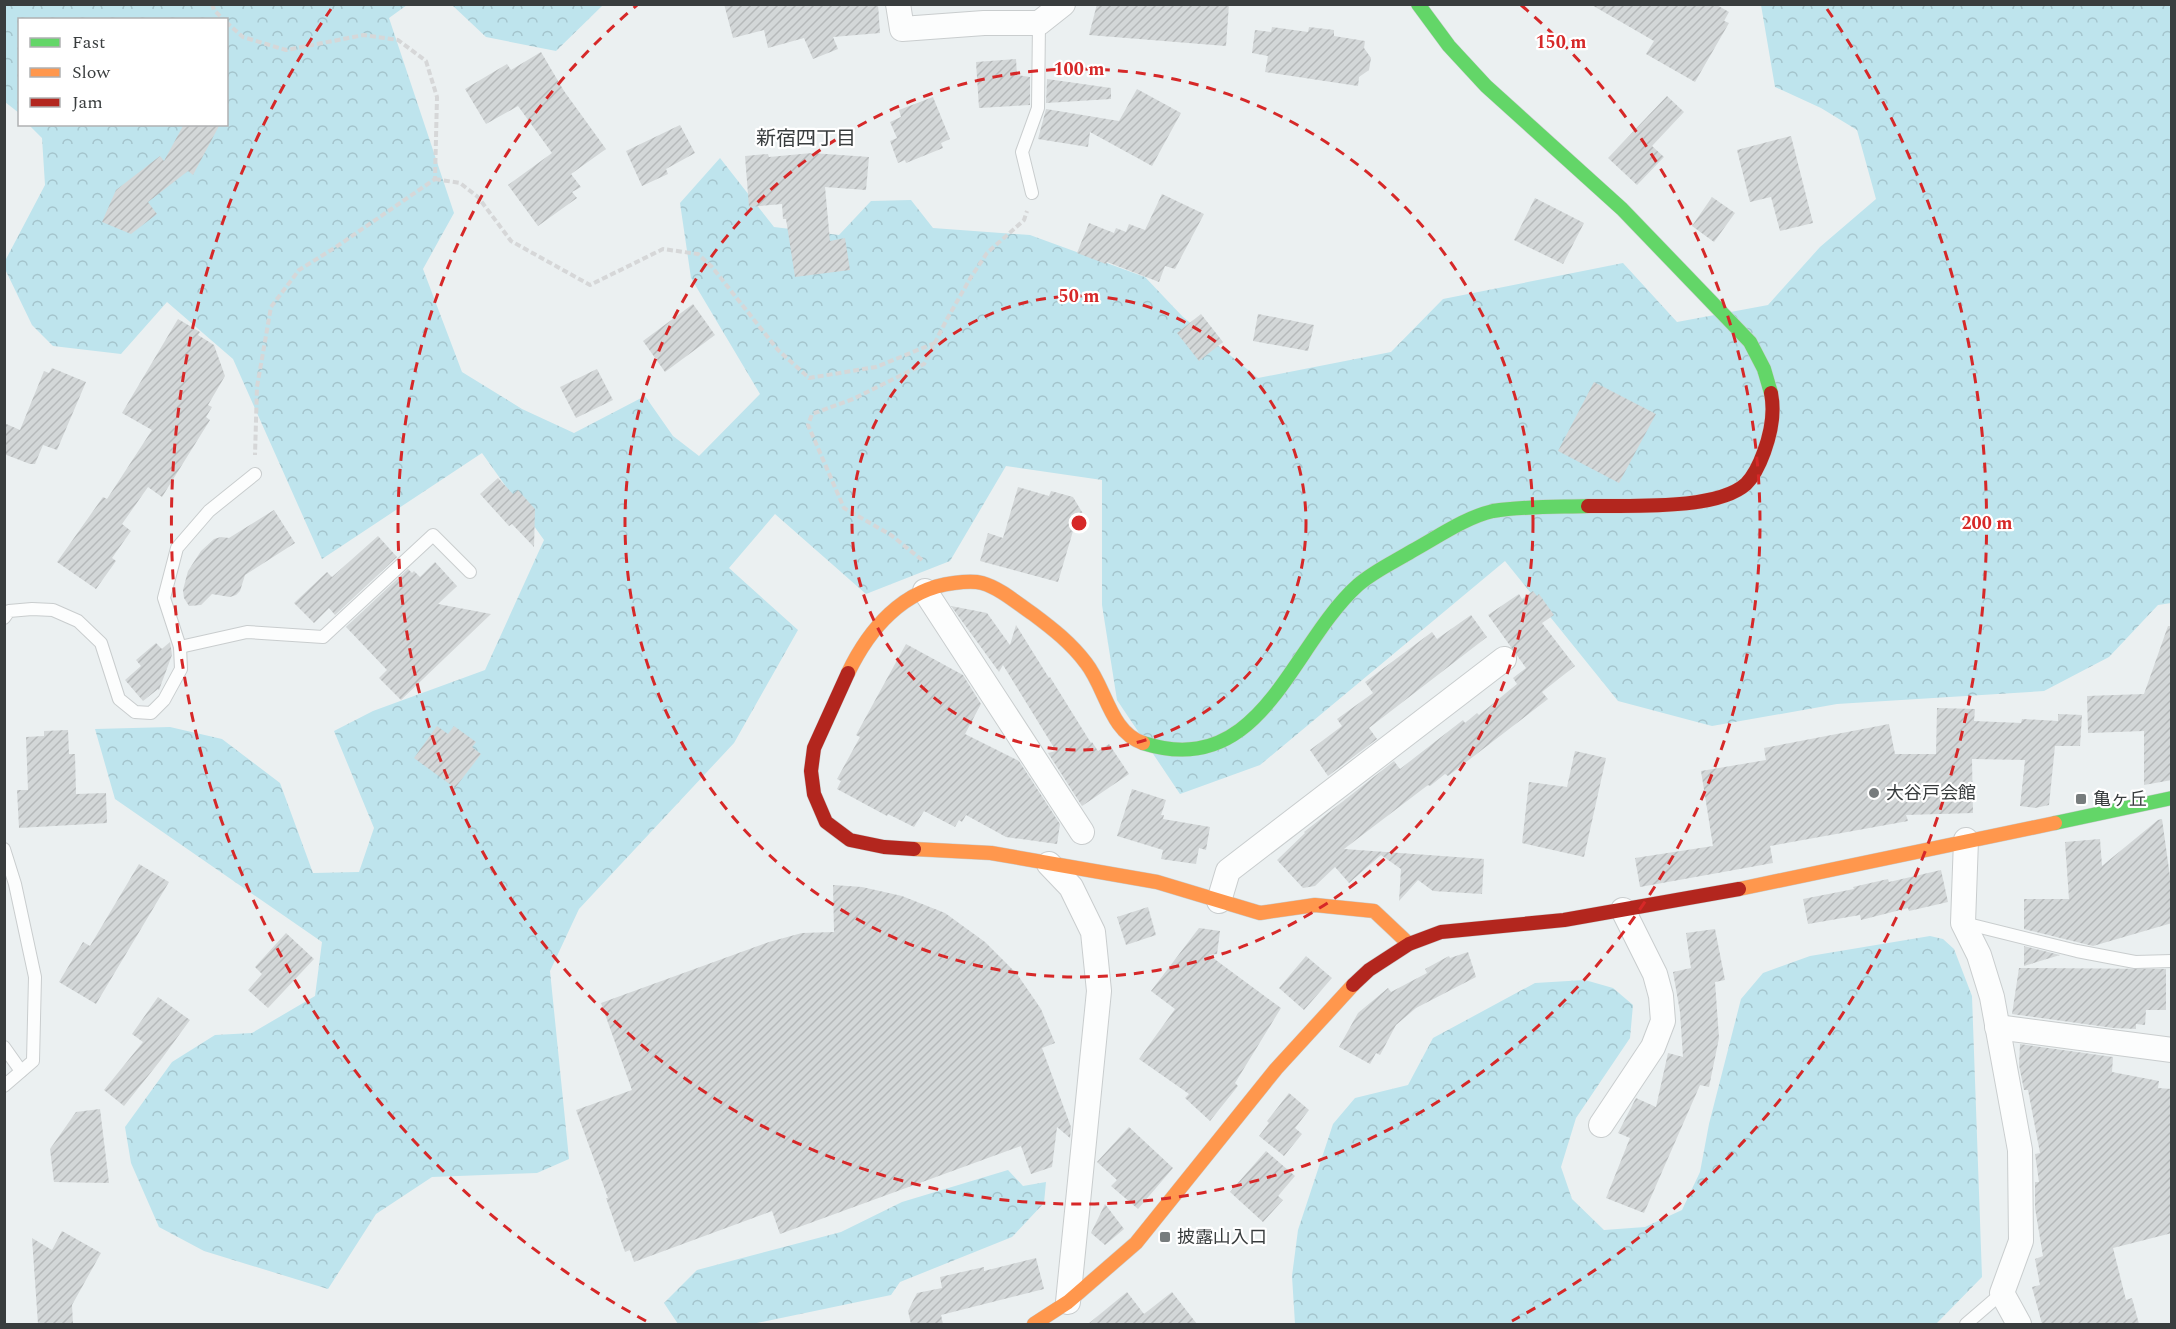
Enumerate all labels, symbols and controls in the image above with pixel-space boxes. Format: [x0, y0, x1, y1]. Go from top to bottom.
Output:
legend [18, 18, 228, 126]
text: Fast [72, 29, 105, 56]
text: 150 m [1535, 29, 1587, 56]
text: 100 m [1053, 56, 1105, 83]
text: Slow [72, 59, 111, 86]
text: Jam [72, 89, 103, 116]
district label: 新宿四丁目 [756, 124, 856, 154]
text: 50 m [1059, 283, 1099, 310]
text: 200 m [1961, 510, 2013, 537]
centre of rings [1069, 513, 1089, 533]
place label: 大谷戸会館 [1886, 780, 1976, 807]
marker: 大谷戸会館 [1867, 786, 1881, 800]
place label: 亀ヶ丘 [2093, 786, 2147, 813]
marker: 亀ヶ丘 [2074, 792, 2088, 806]
place label: 披露山入口 [1177, 1224, 1267, 1251]
marker: 披露山入口 [1158, 1230, 1172, 1244]

